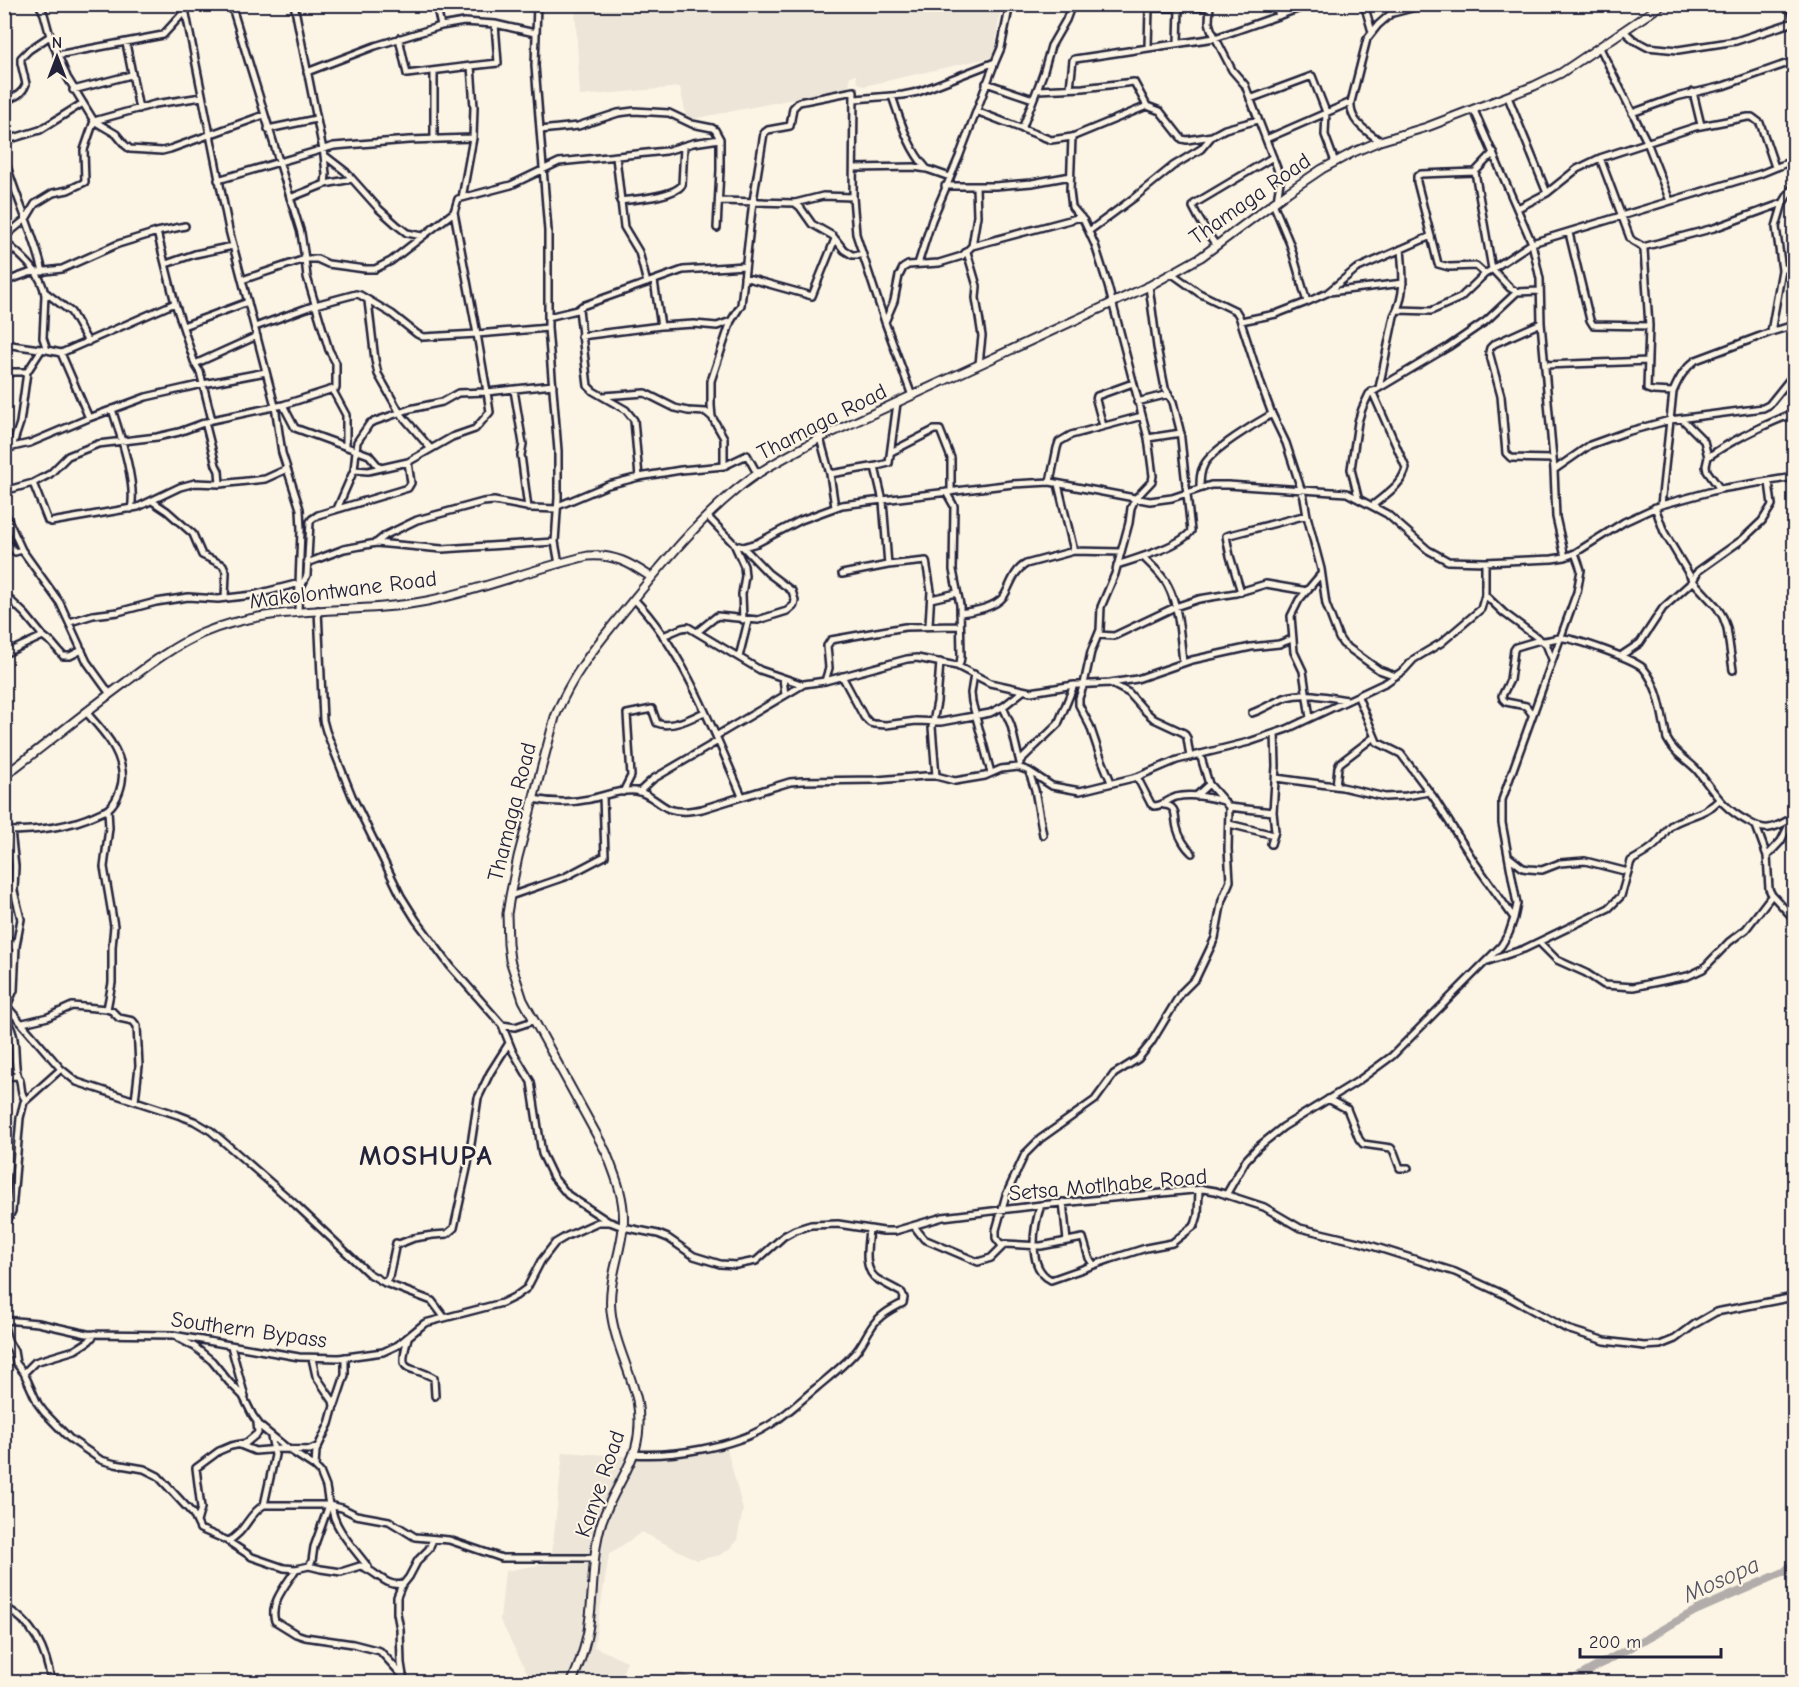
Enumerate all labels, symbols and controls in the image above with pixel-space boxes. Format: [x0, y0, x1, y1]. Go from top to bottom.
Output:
north arrow [27, 27, 87, 87]
text: N [52, 34, 62, 52]
street label: Thamaga Road [1184, 148, 1316, 250]
street label: Thamaga Road [753, 378, 891, 466]
street label: Makolontwane Road [248, 566, 438, 614]
street label: Thamaga Road [482, 740, 542, 884]
district label: MOSHUPA [359, 1140, 493, 1172]
street label: Setsa Motlhabe Road [1008, 1163, 1208, 1207]
street label: Southern Bypass [169, 1306, 329, 1354]
street label: Kanye Road [570, 1427, 630, 1541]
water label: Mosopa [1678, 1550, 1764, 1609]
scale bar [1580, 1621, 1721, 1659]
text: 200 m [1589, 1632, 1641, 1653]

